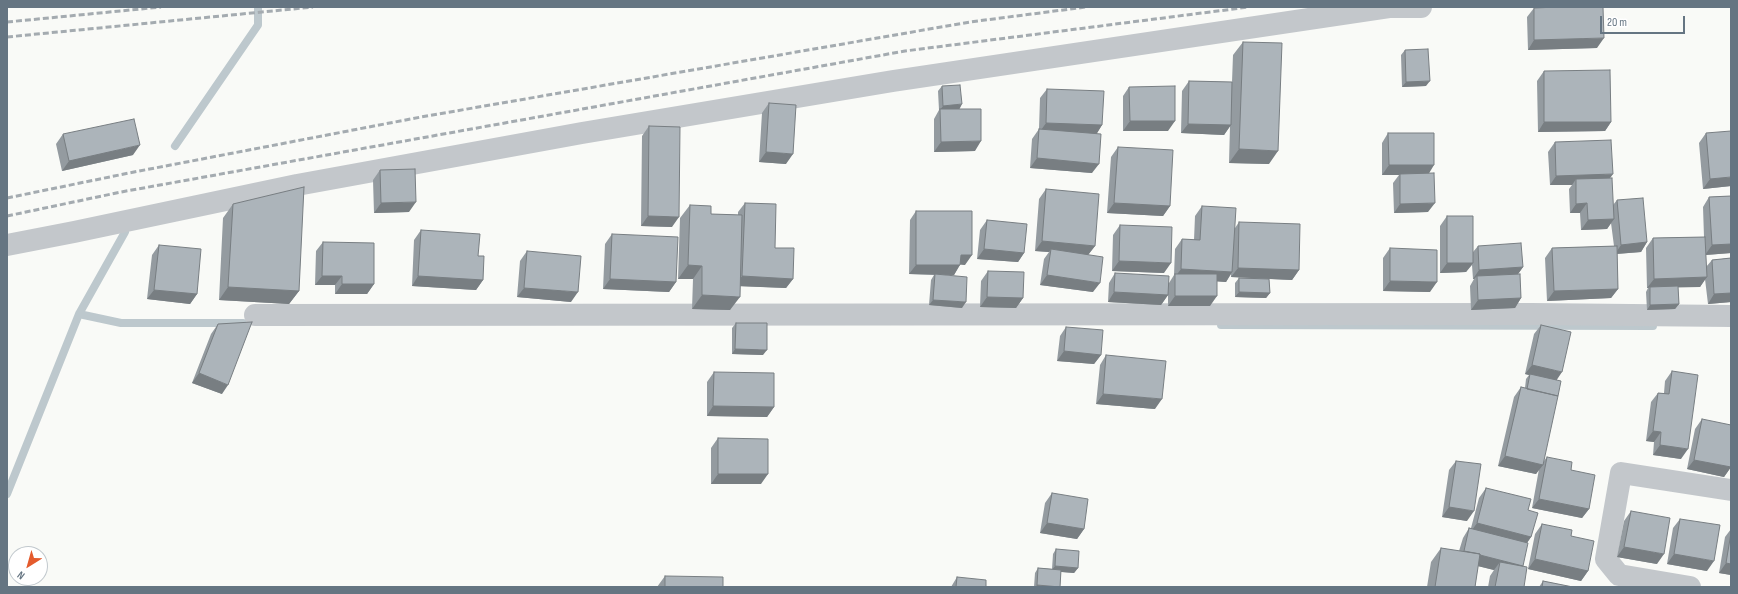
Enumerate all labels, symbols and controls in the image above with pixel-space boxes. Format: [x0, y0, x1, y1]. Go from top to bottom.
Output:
scale bar [1602, 8, 1687, 34]
text: 20 m [1607, 15, 1627, 30]
north arrow [8, 546, 48, 586]
text: N [15, 568, 27, 582]

